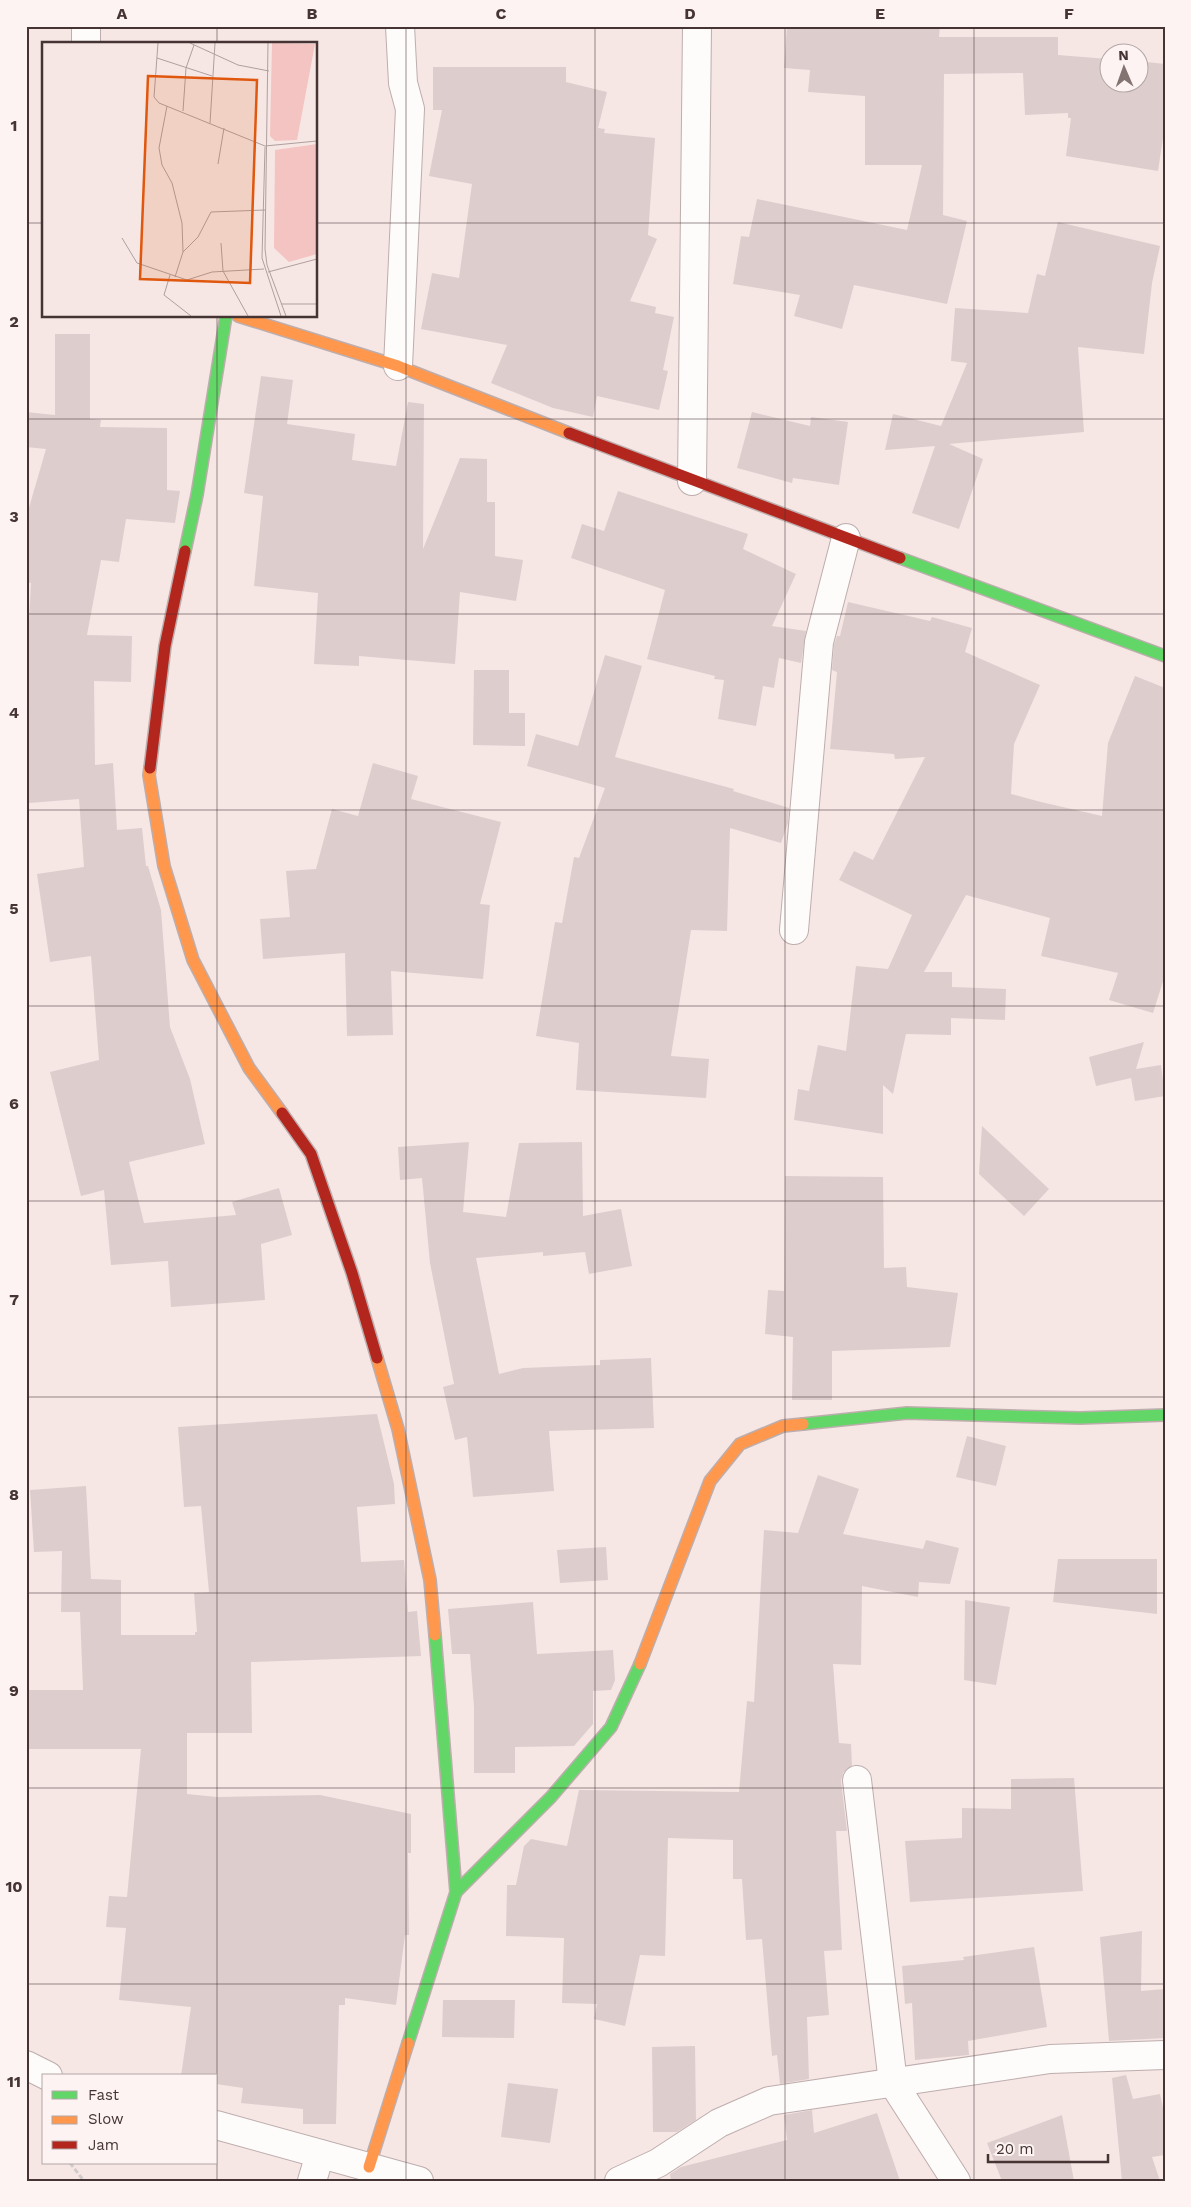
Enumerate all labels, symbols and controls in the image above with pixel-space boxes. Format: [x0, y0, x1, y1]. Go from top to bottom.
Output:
text: A [117, 4, 128, 23]
text: B [307, 4, 318, 23]
text: C [496, 4, 507, 23]
text: D [684, 4, 696, 23]
text: E [875, 4, 885, 23]
text: F [1064, 4, 1074, 23]
inset map [42, 42, 318, 318]
north arrow [1098, 42, 1148, 92]
text: N [1118, 47, 1129, 63]
text: 1 [11, 116, 17, 135]
text: 2 [9, 312, 19, 331]
text: 3 [9, 507, 19, 526]
text: 4 [9, 703, 19, 722]
text: 5 [9, 899, 19, 918]
text: 6 [9, 1094, 19, 1113]
text: 7 [9, 1290, 19, 1309]
text: 8 [9, 1485, 19, 1504]
text: 9 [9, 1681, 19, 1700]
text: 10 [5, 1877, 23, 1896]
text: 11 [7, 2072, 21, 2091]
legend [42, 2074, 218, 2164]
text: Fast [88, 2086, 120, 2104]
text: Slow [88, 2110, 124, 2128]
scale bar [988, 2132, 1108, 2164]
text: Jam [88, 2136, 119, 2154]
text: 20 m [996, 2140, 1034, 2158]

